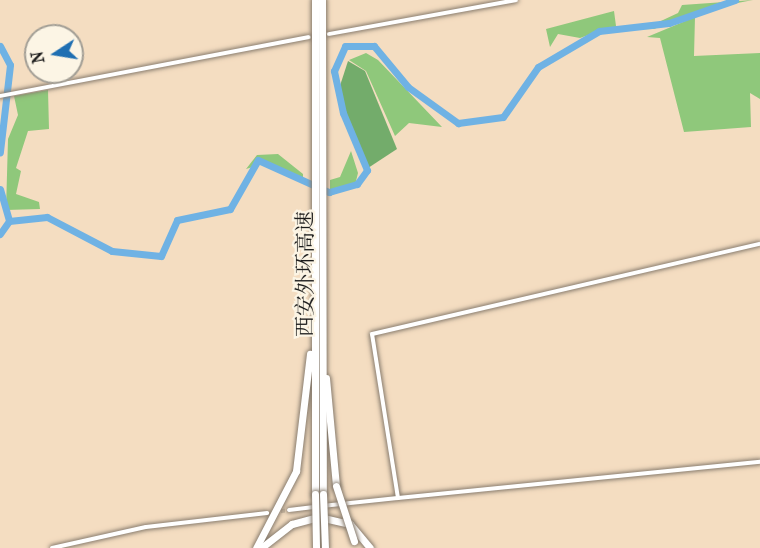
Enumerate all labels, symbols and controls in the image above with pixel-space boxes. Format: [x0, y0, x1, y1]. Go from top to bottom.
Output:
north arrow [24, 24, 84, 84]
text: N [27, 50, 48, 65]
street label: 西安外环高速 [292, 211, 318, 337]

